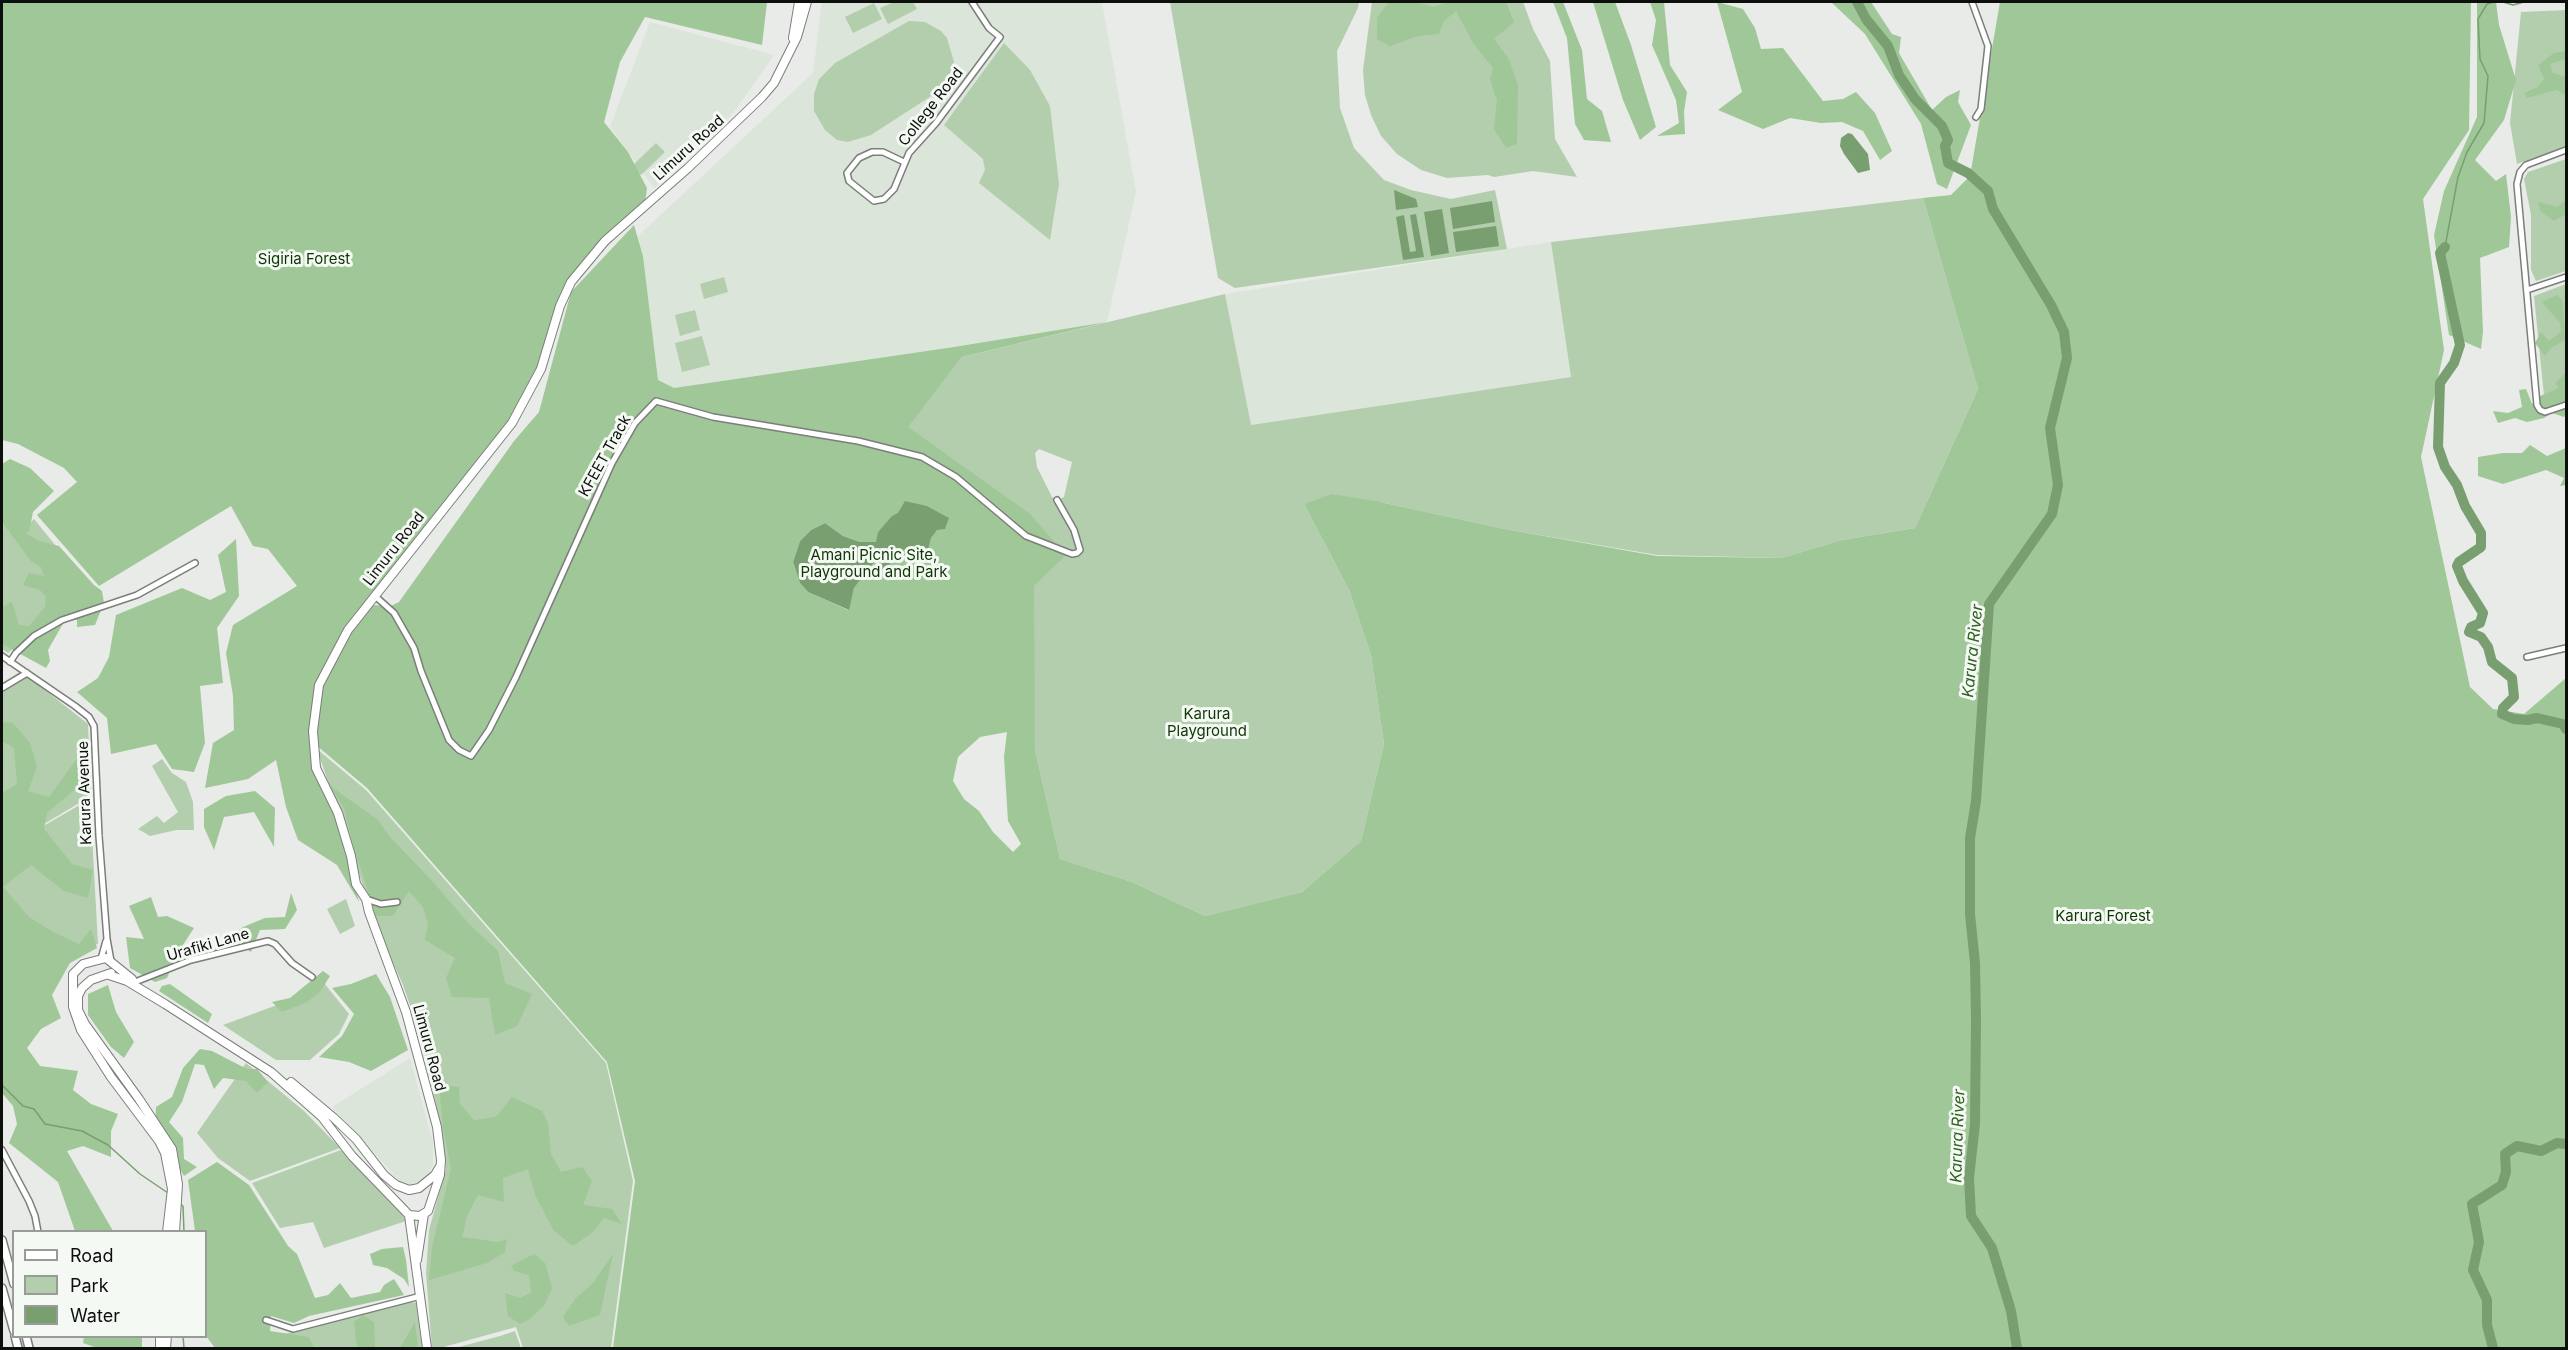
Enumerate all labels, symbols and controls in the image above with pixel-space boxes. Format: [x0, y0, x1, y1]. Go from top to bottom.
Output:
street label: College Road [895, 64, 967, 150]
street label: Limuru Road [650, 112, 728, 184]
park label: Sigiria Forest [258, 250, 350, 268]
street label: KFEET Track [575, 412, 635, 500]
street label: Limuru Road [359, 508, 429, 590]
park label: Amani Picnic Site, Playground and Park [800, 546, 948, 581]
water label: Karura River [1959, 603, 1987, 699]
park label: Karura Playground [1167, 705, 1247, 740]
street label: Karura Avenue [74, 741, 96, 845]
park label: Karura Forest [2055, 907, 2151, 925]
street label: Urafiki Lane [165, 925, 251, 965]
street label: Limuru Road [409, 1003, 449, 1093]
water label: Karura River [1947, 1089, 1969, 1183]
legend [12, 1230, 207, 1338]
text: Road [70, 1245, 113, 1266]
text: Park [70, 1275, 109, 1296]
text: Water [70, 1305, 120, 1326]

